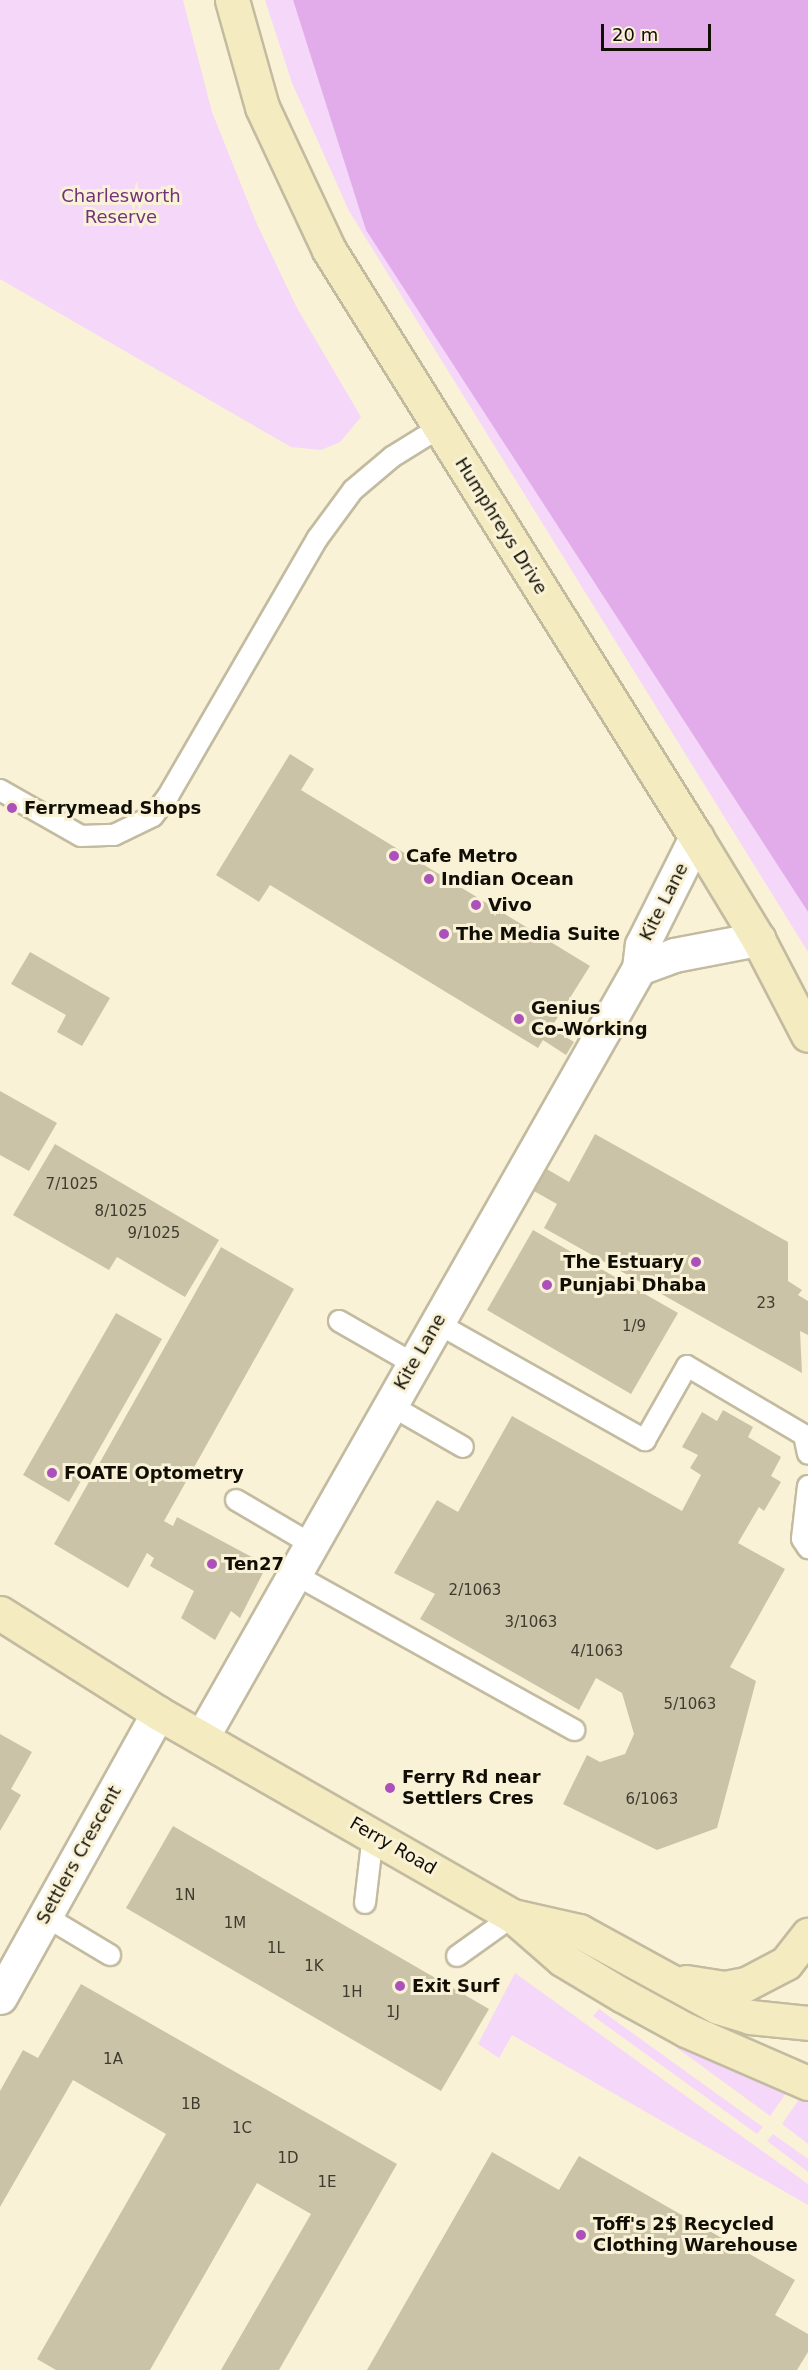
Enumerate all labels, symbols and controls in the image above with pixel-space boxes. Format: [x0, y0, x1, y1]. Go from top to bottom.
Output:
scale bar [604, 12, 714, 50]
text: 20 m [612, 24, 658, 45]
park label: Charlesworth Reserve [61, 186, 181, 228]
street label: Humphreys Drive [450, 454, 552, 598]
place label: Ferrymead Shops [24, 797, 201, 819]
marker: Ferrymead Shops [5, 801, 19, 815]
place label: Cafe Metro [406, 845, 518, 867]
marker: Cafe Metro [387, 849, 401, 863]
street label: Kite Lane [635, 860, 693, 944]
place label: Indian Ocean [441, 868, 574, 890]
marker: Indian Ocean [422, 872, 436, 886]
place label: Vivo [488, 894, 532, 916]
marker: Vivo [469, 898, 483, 912]
place label: The Media Suite [456, 923, 620, 945]
marker: The Media Suite [437, 927, 451, 941]
place label: Genius Co-Working [531, 998, 648, 1040]
marker: Genius Co-Working [512, 1012, 526, 1026]
house number: 7/1025 [46, 1176, 98, 1194]
house number: 8/1025 [95, 1203, 147, 1221]
house number: 9/1025 [128, 1225, 180, 1243]
place label: The Estuary [563, 1251, 684, 1273]
marker: The Estuary [689, 1255, 703, 1269]
place label: Punjabi Dhaba [559, 1274, 706, 1296]
marker: Punjabi Dhaba [540, 1278, 554, 1292]
house number: 23 [756, 1295, 776, 1313]
street label: Kite Lane [390, 1310, 450, 1394]
house number: 1/9 [622, 1318, 646, 1336]
place label: FOATE Optometry [64, 1462, 244, 1484]
marker: FOATE Optometry [45, 1466, 59, 1480]
place label: Ten27 [224, 1553, 284, 1575]
marker: Ten27 [205, 1557, 219, 1571]
house number: 2/1063 [449, 1582, 501, 1600]
house number: 3/1063 [505, 1614, 557, 1632]
house number: 4/1063 [571, 1643, 623, 1661]
house number: 5/1063 [664, 1696, 716, 1714]
place label: Ferry Rd near Settlers Cres [402, 1767, 541, 1810]
marker: Ferry Rd near Settlers Cres [383, 1781, 397, 1795]
street label: Settlers Crescent [32, 1782, 126, 1928]
house number: 6/1063 [626, 1791, 678, 1809]
street label: Ferry Road [346, 1813, 440, 1879]
house number: 1N [175, 1887, 195, 1905]
house number: 1M [224, 1915, 246, 1933]
house number: 1L [267, 1940, 285, 1958]
house number: 1K [304, 1958, 324, 1976]
place label: Exit Surf [412, 1975, 499, 1997]
marker: Exit Surf [393, 1979, 407, 1993]
house number: 1H [342, 1984, 362, 2002]
house number: 1J [386, 2004, 400, 2022]
house number: 1A [103, 2051, 123, 2069]
house number: 1B [181, 2096, 201, 2114]
house number: 1C [232, 2120, 252, 2138]
house number: 1D [277, 2150, 299, 2168]
house number: 1E [317, 2174, 337, 2192]
place label: Toff's 2$ Recycled Clothing Warehouse [593, 2214, 798, 2256]
marker: Toff's 2$ Recycled Clothing Warehouse [574, 2228, 588, 2242]

